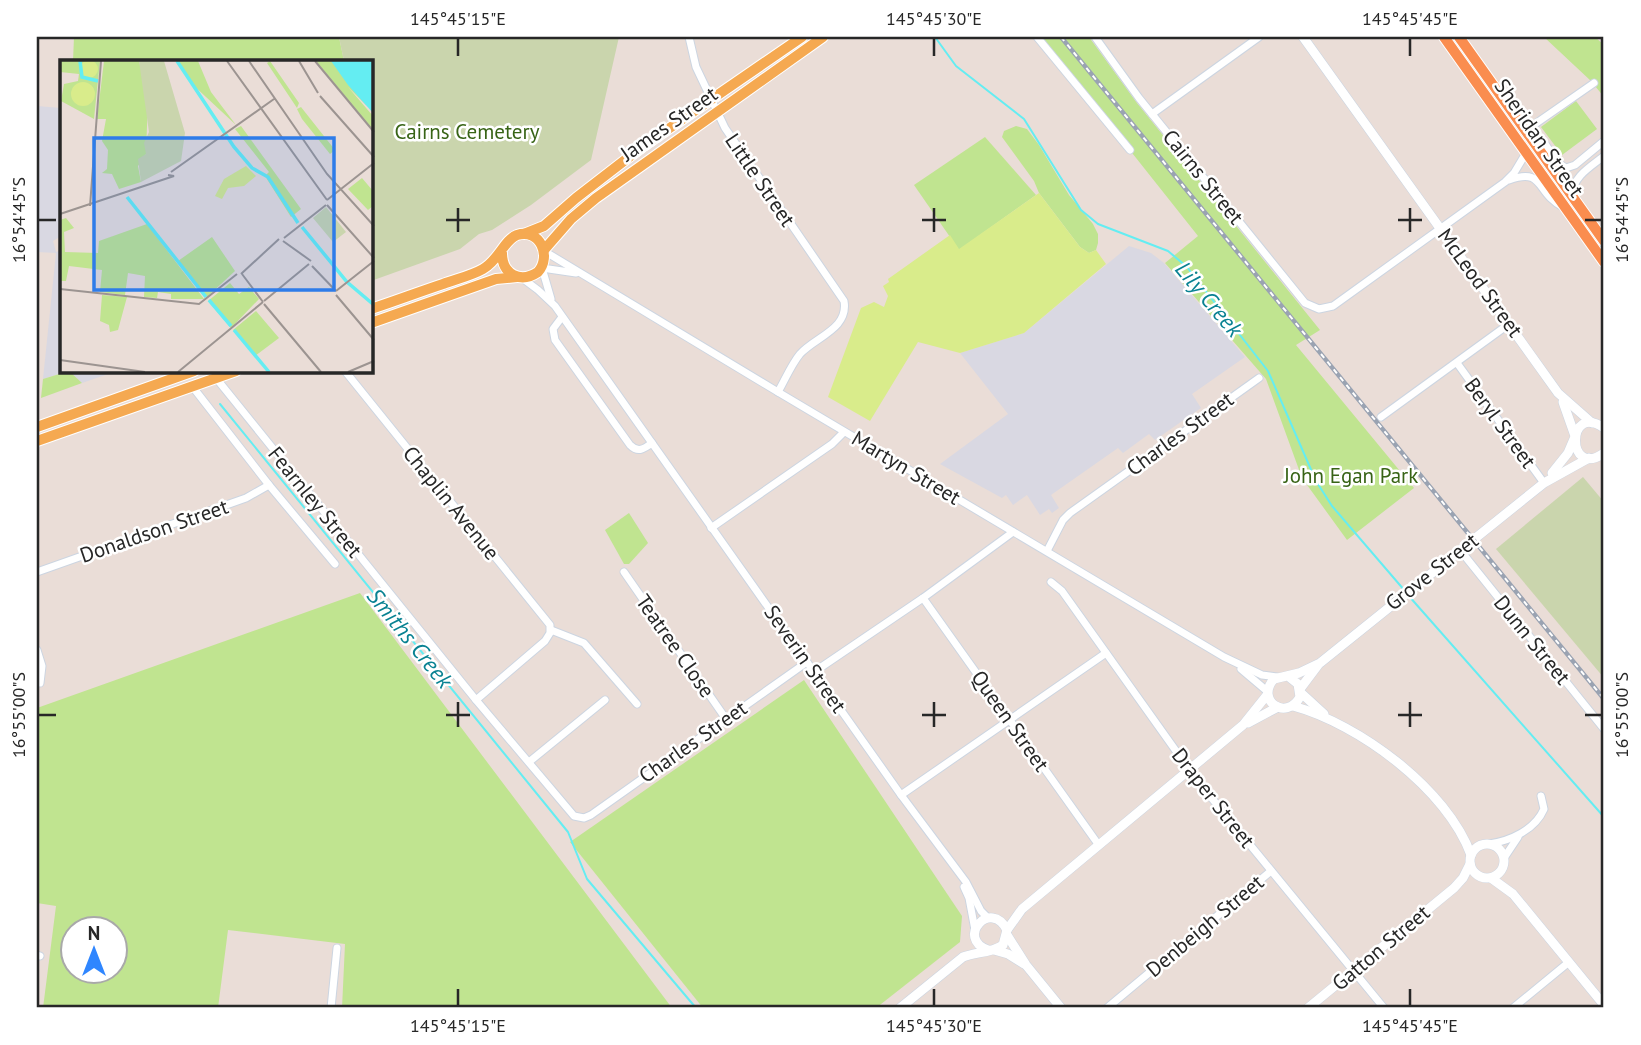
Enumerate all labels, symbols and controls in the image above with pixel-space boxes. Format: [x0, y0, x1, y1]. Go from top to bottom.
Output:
text: 145°45'15"E [410, 7, 506, 30]
text: 145°45'30"E [886, 7, 982, 30]
text: 145°45'45"E [1362, 7, 1458, 30]
inset map [60, 60, 373, 373]
street label: Sheridan Street [1489, 73, 1590, 202]
street label: James Street [614, 80, 722, 167]
park label: Cairns Cemetery [395, 118, 540, 145]
street label: Cairns Street [1157, 124, 1250, 230]
street label: Little Street [719, 128, 801, 232]
text: 16°54'45"S [7, 177, 30, 263]
text: 16°54'45"S [1610, 177, 1633, 263]
street label: McLeod Street [1432, 223, 1529, 342]
water label: Lily Creek [1169, 255, 1251, 344]
street label: Beryl Street [1459, 372, 1542, 473]
street label: Charles Street [1121, 386, 1239, 482]
street label: Martyn Street [847, 424, 966, 511]
street label: Chaplin Avenue [397, 440, 506, 565]
street label: Fearnley Street [262, 441, 368, 563]
park label: John Egan Park [1283, 462, 1418, 489]
street label: Donaldson Street [76, 493, 232, 569]
street label: Grove Street [1380, 527, 1484, 616]
water label: Smiths Creek [361, 582, 461, 695]
street label: Teatree Close [630, 589, 721, 703]
street label: Dunn Street [1488, 590, 1577, 690]
street label: Severin Street [758, 600, 852, 718]
street label: Queen Street [966, 665, 1055, 777]
text: 16°55'00"S [7, 672, 30, 758]
text: 16°55'00"S [1610, 672, 1633, 758]
street label: Charles Street [633, 694, 752, 789]
street label: Draper Street [1166, 742, 1261, 853]
street label: Denbeigh Street [1140, 869, 1269, 983]
street label: Gatton Street [1326, 899, 1435, 996]
north arrow [60, 916, 130, 986]
text: N [88, 921, 100, 945]
text: 145°45'15"E [410, 1014, 506, 1037]
text: 145°45'30"E [886, 1014, 982, 1037]
text: 145°45'45"E [1362, 1014, 1458, 1037]

